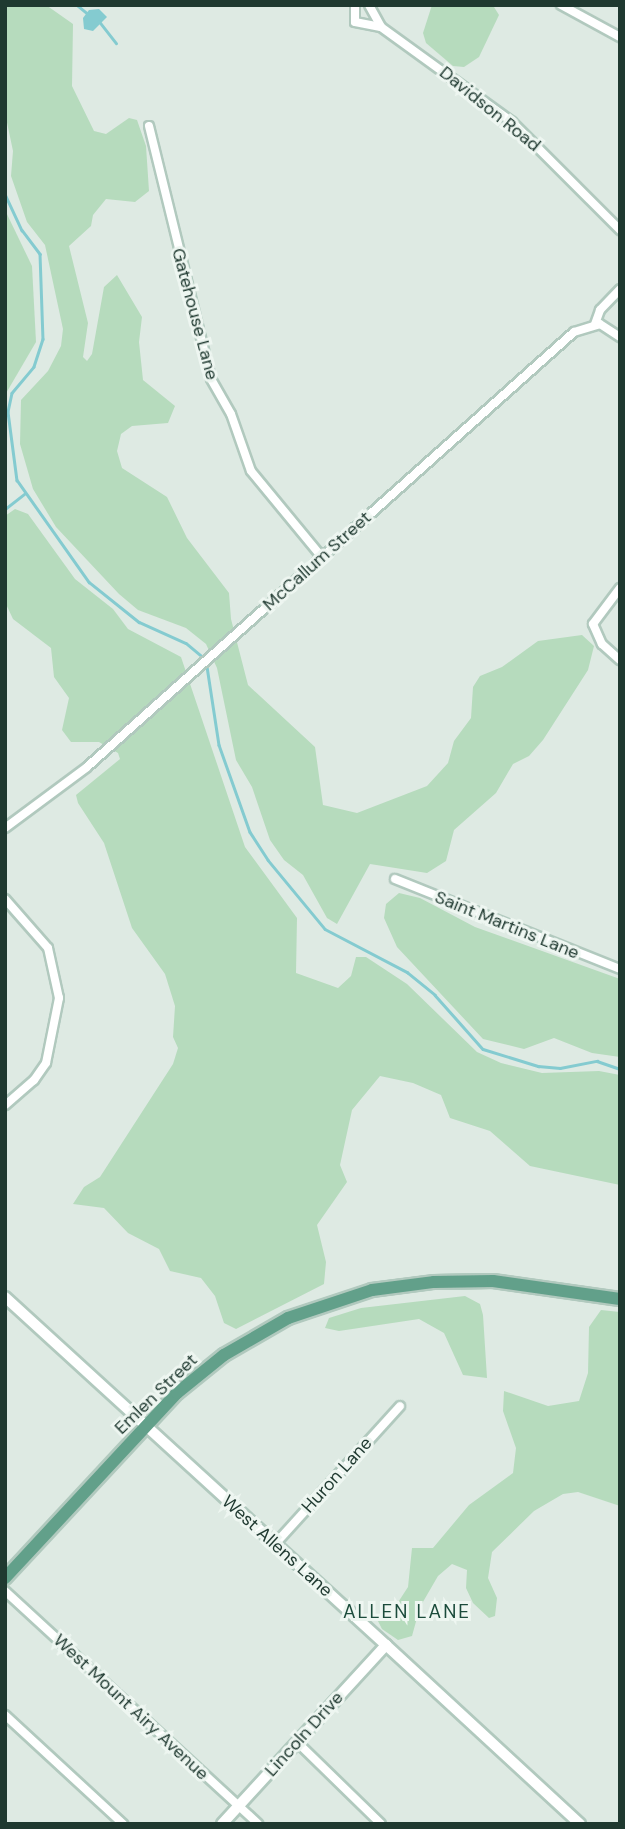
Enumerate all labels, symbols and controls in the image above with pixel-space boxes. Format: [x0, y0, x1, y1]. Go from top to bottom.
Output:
street label: Davidson Road [435, 62, 545, 156]
street label: Gatehouse Lane [167, 246, 223, 382]
street label: McCallum Street [258, 507, 376, 615]
street label: Saint Martins Lane [432, 886, 582, 964]
street label: Emlen Street [110, 1349, 202, 1439]
street label: Huron Lane [297, 1433, 377, 1517]
street label: West Allens Lane [217, 1491, 337, 1601]
district label: ALLEN LANE [344, 1601, 470, 1623]
street label: West Mount Airy Avenue [49, 1629, 213, 1785]
street label: Lincoln Drive [260, 1687, 348, 1781]

